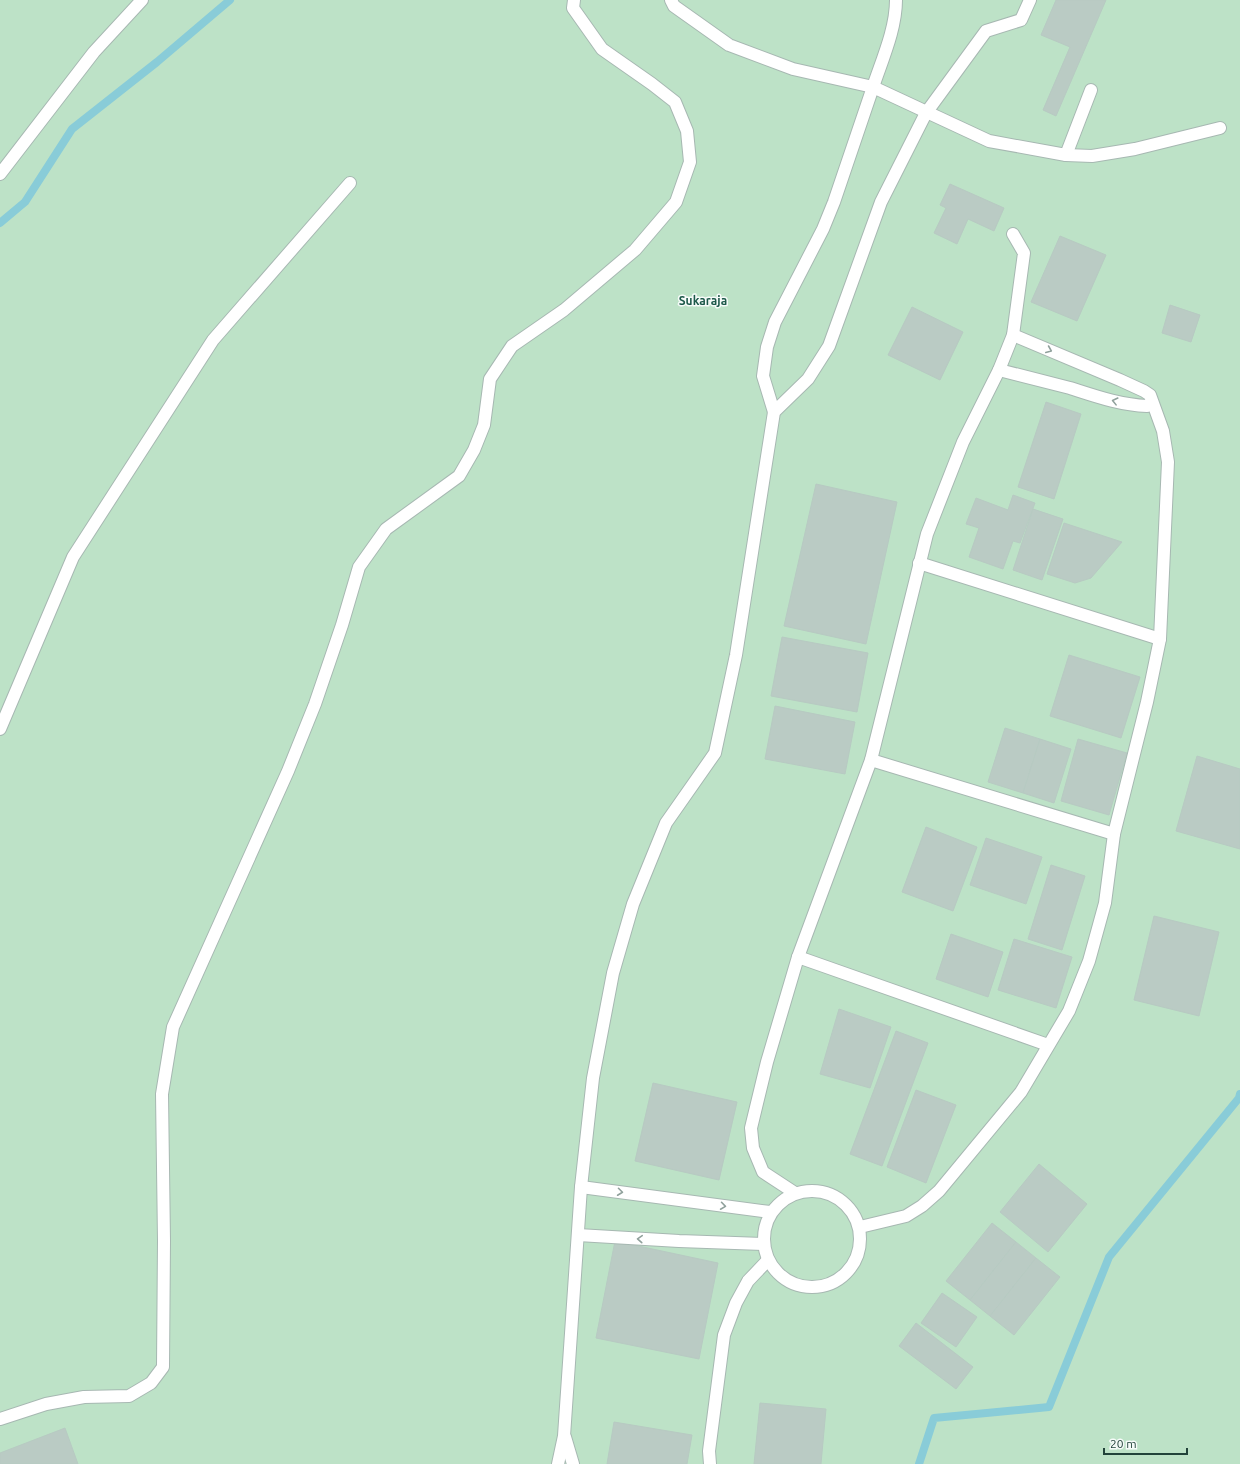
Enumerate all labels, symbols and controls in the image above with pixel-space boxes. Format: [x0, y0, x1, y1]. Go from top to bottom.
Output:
district label: Sukaraja [679, 294, 727, 307]
one-way arrow [1045, 345, 1053, 353]
one-way arrow [1112, 398, 1118, 406]
one-way arrow [617, 1187, 623, 1196]
one-way arrow [720, 1201, 726, 1210]
one-way arrow [637, 1234, 643, 1243]
scale bar [1104, 1430, 1187, 1456]
text: 20 m [1110, 1437, 1137, 1450]

